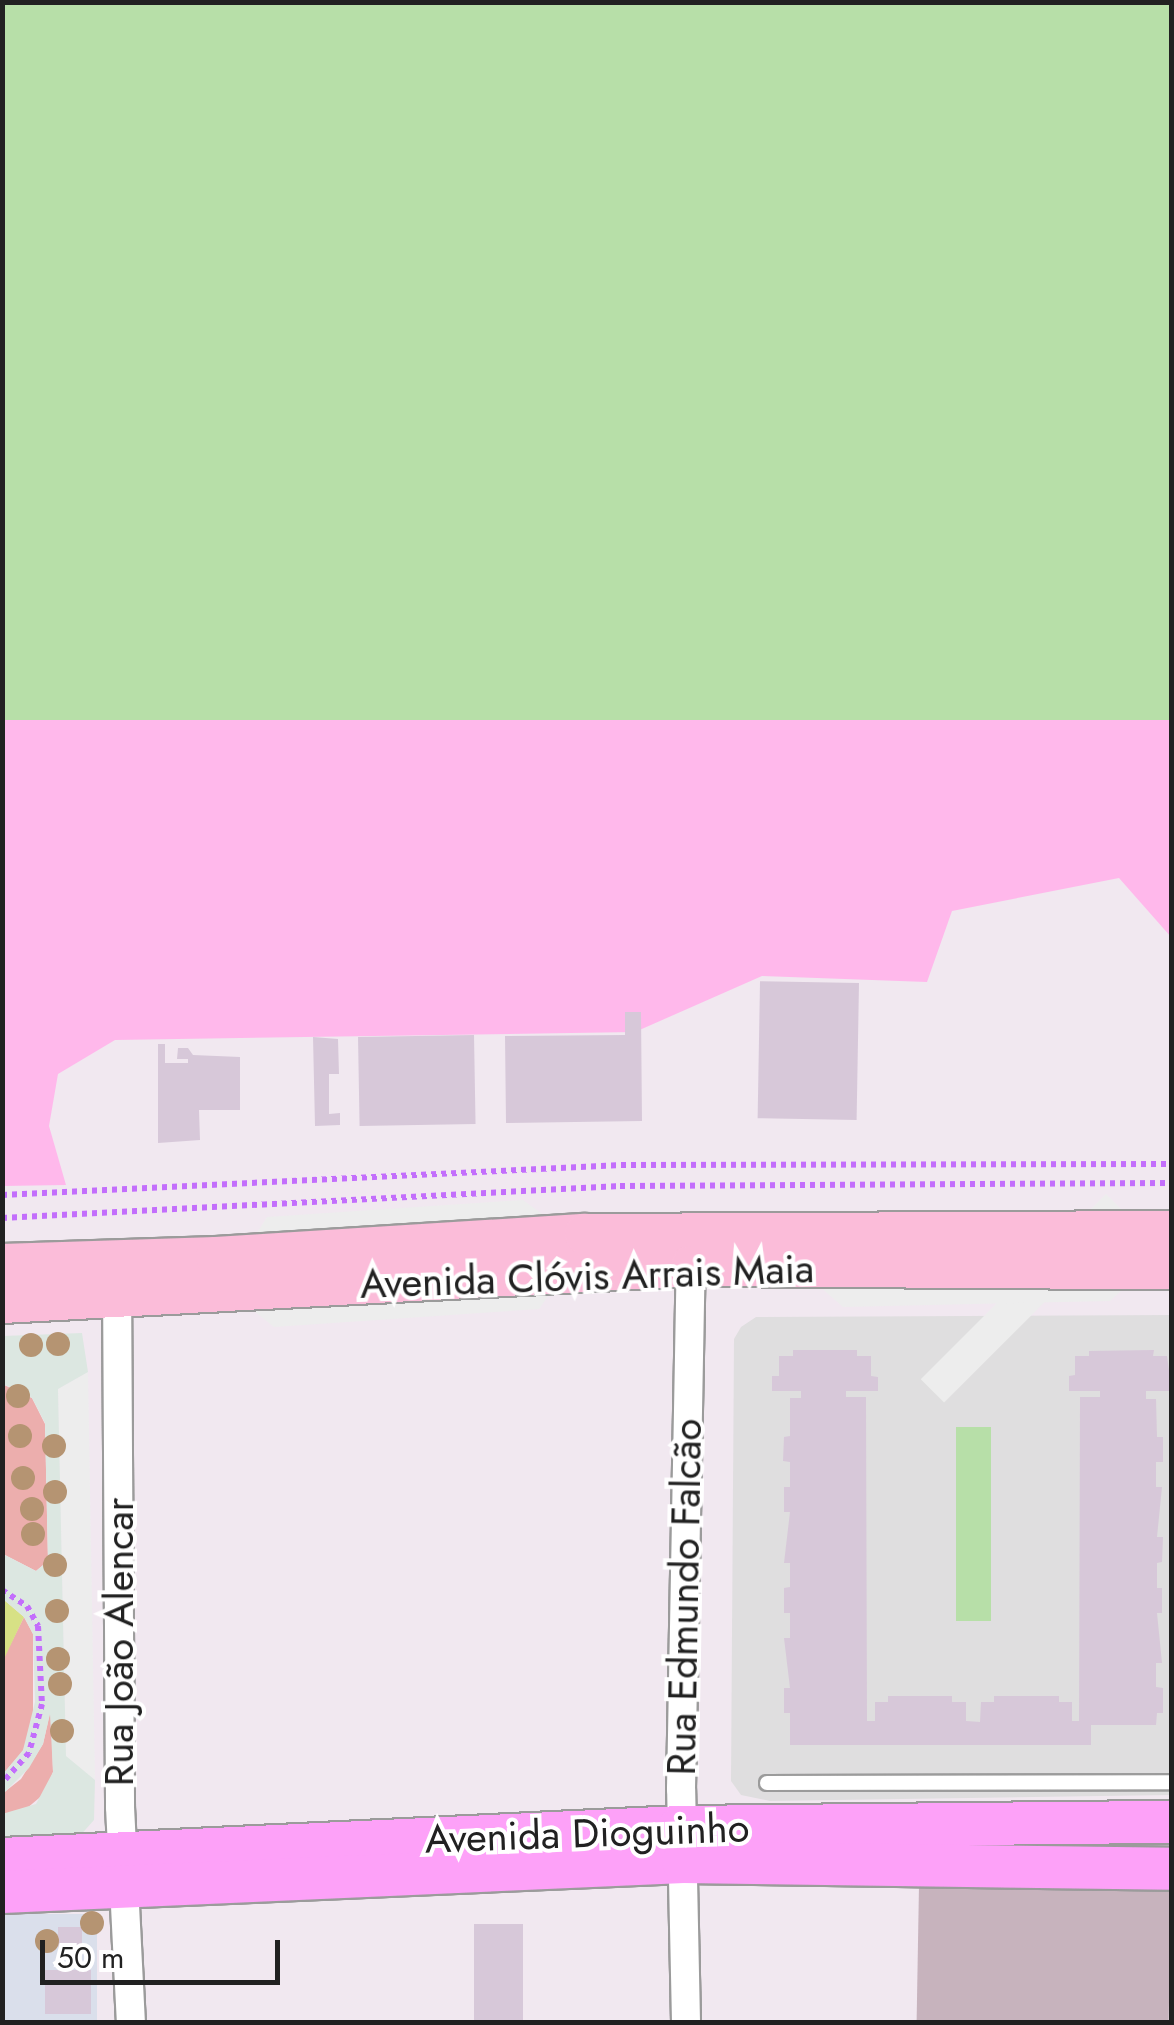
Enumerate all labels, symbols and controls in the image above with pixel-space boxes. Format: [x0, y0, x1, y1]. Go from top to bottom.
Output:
street label: Avenida Clóvis Arrais Maia [359, 1244, 815, 1308]
street label: Rua Edmundo Falcão [657, 1418, 711, 1776]
street label: Rua João Alencar [95, 1498, 143, 1786]
street label: Avenida Dioguinho [424, 1803, 750, 1863]
scale bar [45, 1920, 285, 1982]
text: 50 m [57, 1936, 124, 1979]

